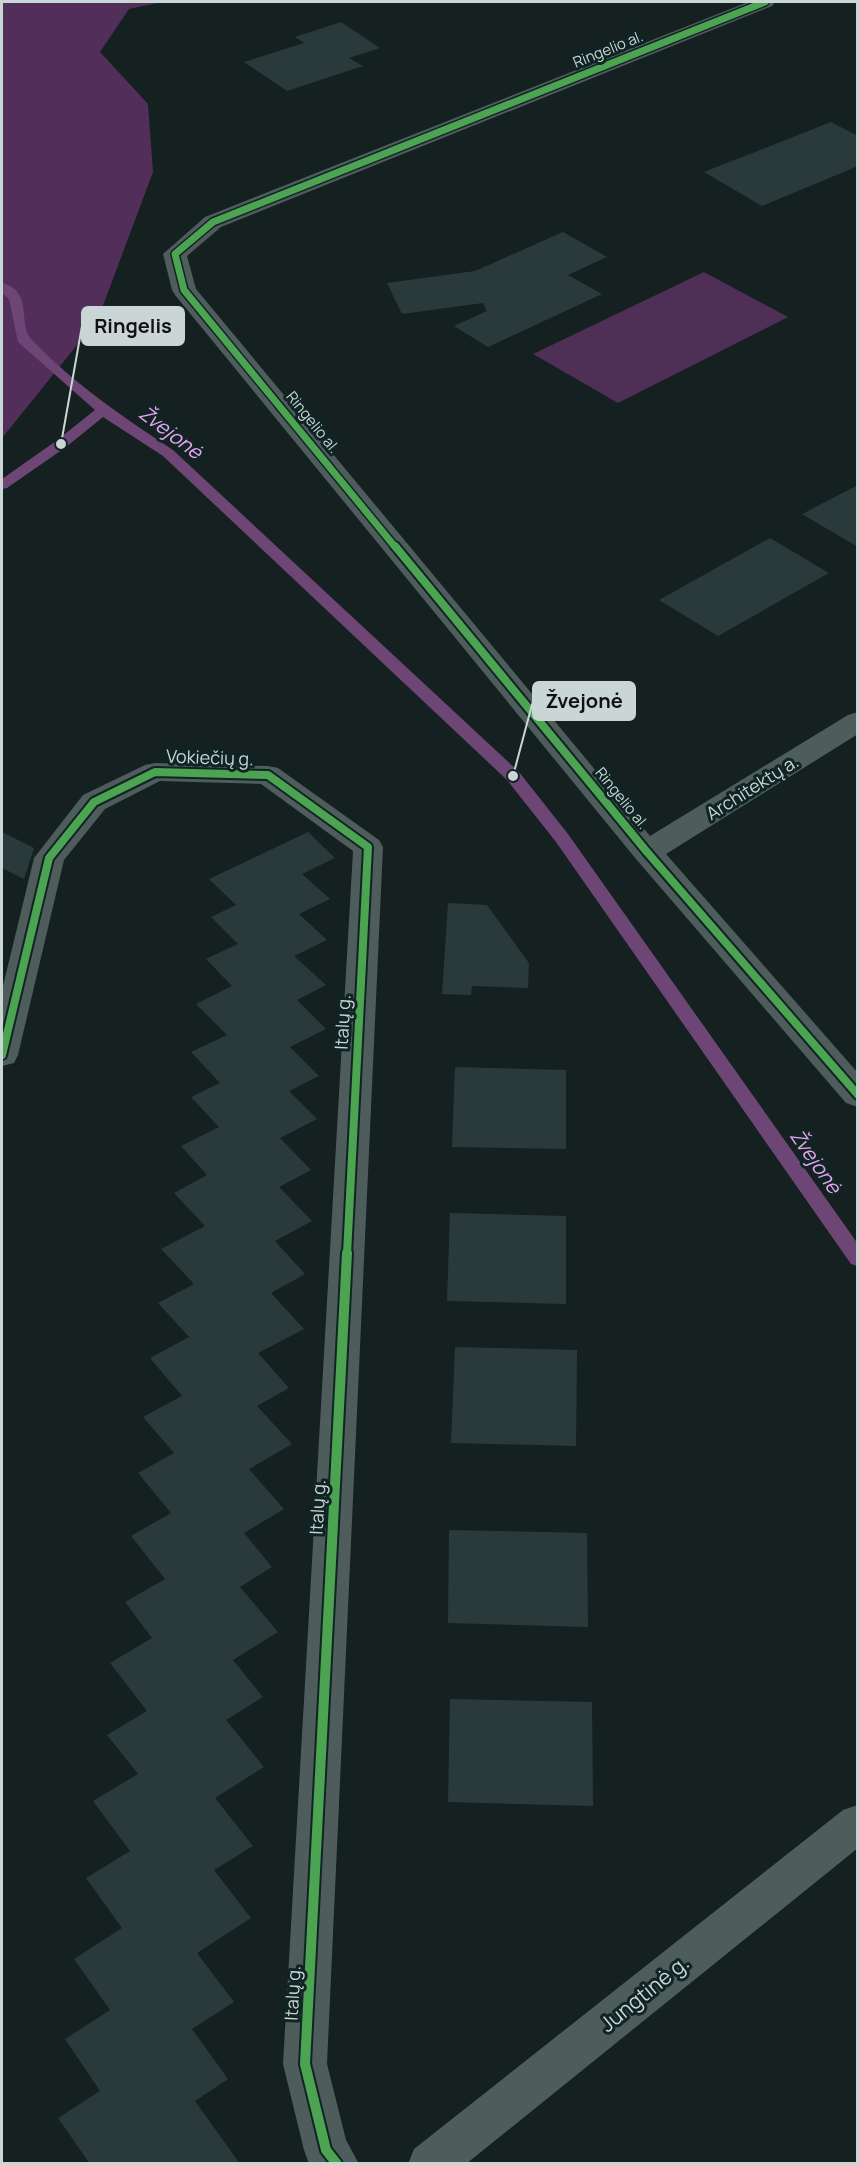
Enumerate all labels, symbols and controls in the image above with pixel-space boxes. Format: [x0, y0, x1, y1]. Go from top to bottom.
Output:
street label: Ringelio al. [570, 25, 646, 73]
callout: Ringelis [82, 307, 184, 345]
text: Ringelis [94, 312, 172, 339]
street label: Ringelio al. [282, 387, 344, 457]
water label: Žvejonė [134, 399, 209, 466]
callout: Žvejonė [533, 682, 635, 720]
text: Žvejonė [545, 687, 623, 714]
street label: Vokiečių g. [166, 743, 254, 771]
street label: Architektų a. [701, 749, 803, 825]
street label: Ringelio al. [591, 763, 653, 833]
street label: Italų g. [329, 994, 355, 1050]
water label: Žvejonė [784, 1123, 849, 1200]
street label: Italų g. [304, 1479, 330, 1535]
street label: Jungtinė g. [594, 1948, 694, 2038]
street label: Italų g. [279, 1965, 305, 2021]

